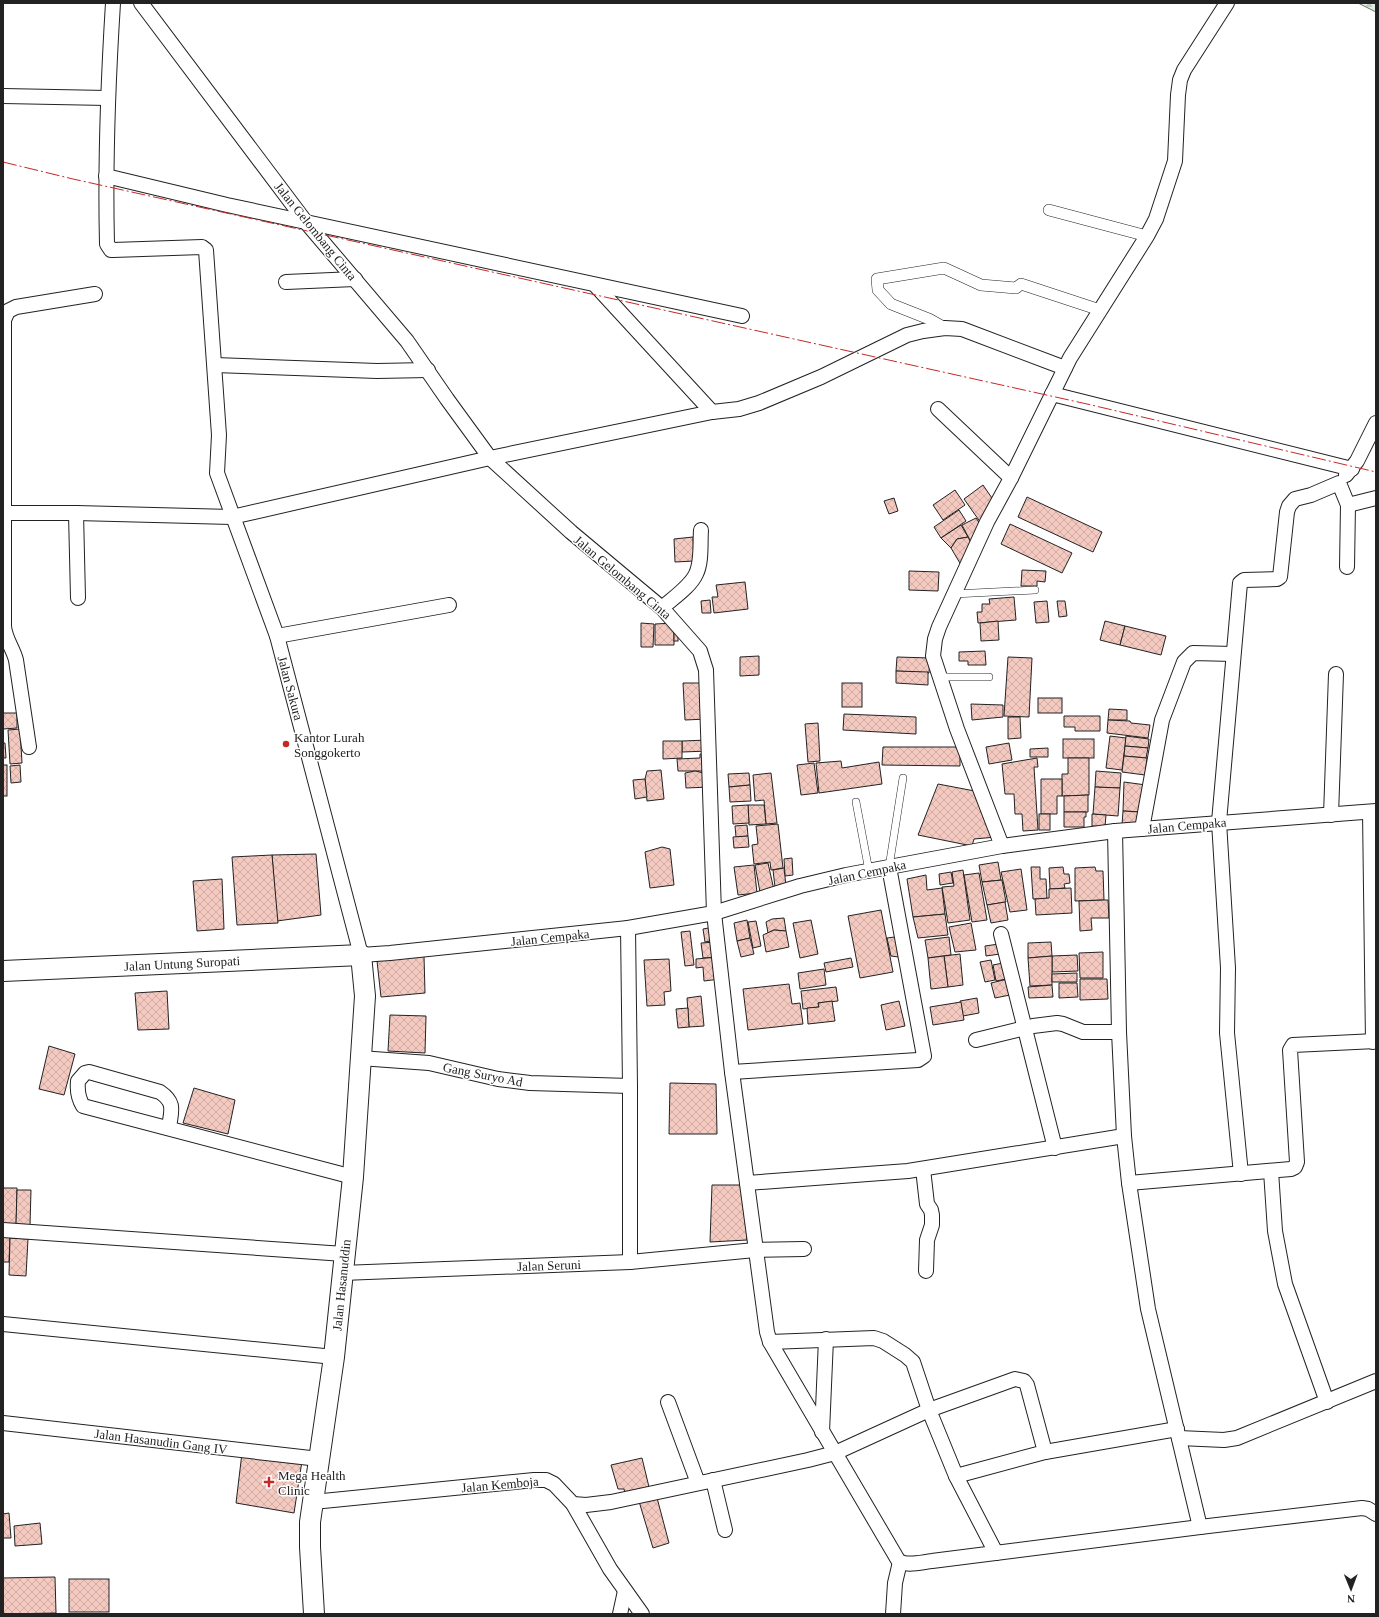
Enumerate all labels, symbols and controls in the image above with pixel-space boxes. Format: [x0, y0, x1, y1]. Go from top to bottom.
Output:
street label: Jalan Gelombang Cinta [271, 179, 360, 284]
street label: Jalan Gelombang Cinta [571, 532, 674, 622]
street label: Jalan Sakura [275, 654, 306, 722]
place label: Kantor Lurah Songgokerto [294, 730, 365, 760]
marker: Kantor Lurah Songgokerto [281, 739, 291, 749]
street label: Jalan Cempaka [1147, 815, 1227, 836]
street label: Jalan Cempaka [827, 857, 908, 888]
street label: Jalan Cempaka [510, 926, 590, 949]
street label: Jalan Untung Suropati [124, 953, 241, 974]
street label: Gang Suryo Ad [442, 1059, 525, 1090]
street label: Jalan Hasanuddin [329, 1238, 354, 1332]
street label: Jalan Seruni [517, 1257, 582, 1274]
street label: Jalan Hasanudin Gang IV [94, 1426, 229, 1457]
place label: Mega Health Clinic [278, 1468, 346, 1498]
street label: Jalan Kemboja [461, 1474, 540, 1495]
marker: Mega Health Clinic [263, 1476, 275, 1488]
north arrow [1331, 1569, 1371, 1609]
text: N [1347, 1593, 1355, 1605]

